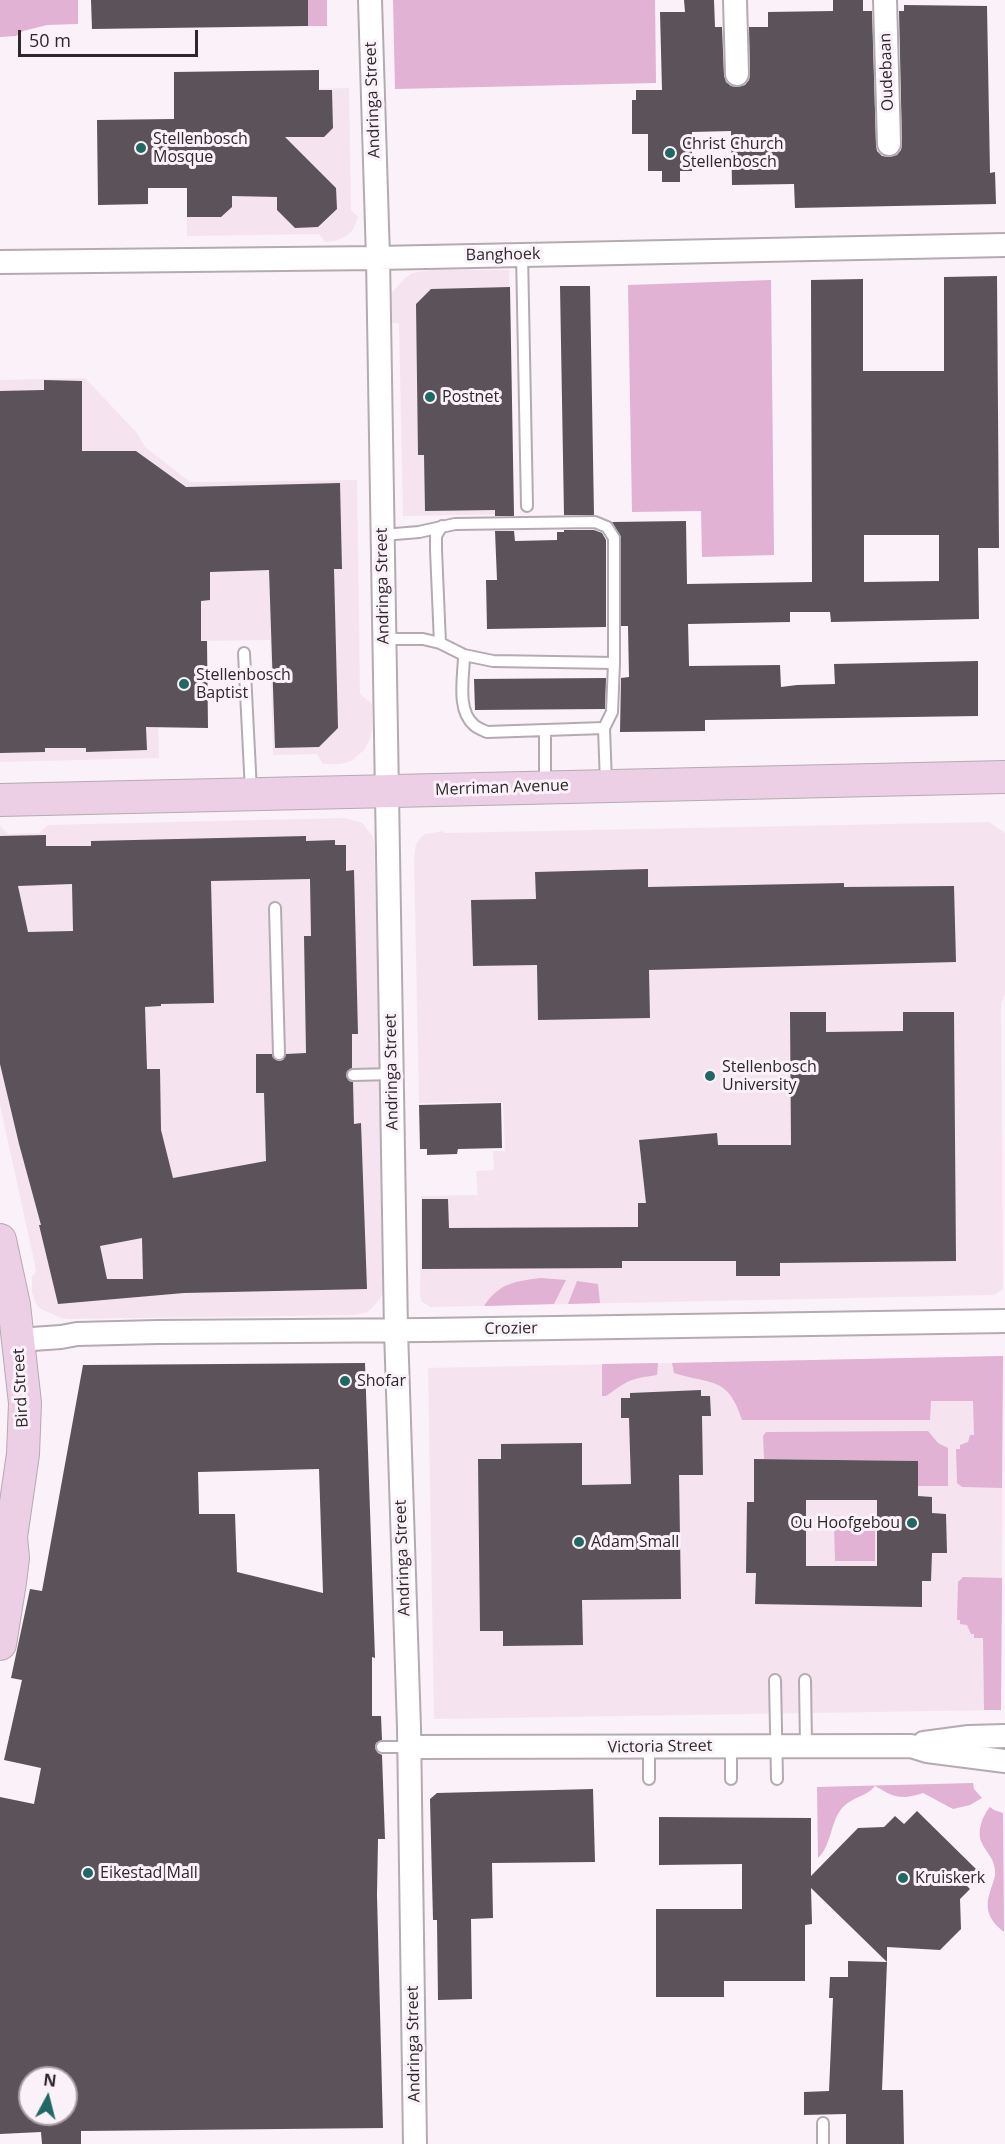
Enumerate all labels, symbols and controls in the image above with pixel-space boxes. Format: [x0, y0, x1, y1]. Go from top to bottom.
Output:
scale bar [21, 18, 201, 56]
text: 50 m [29, 28, 71, 52]
street label: Oudebaan [876, 32, 898, 112]
street label: Andringa Street [361, 41, 385, 159]
place label: Stellenbosch Mosque [153, 129, 248, 167]
place label: Christ Church Stellenbosch [682, 134, 784, 172]
marker: Stellenbosch Mosque [134, 141, 148, 155]
marker: Christ Church Stellenbosch [663, 146, 677, 160]
street label: Banghoek [466, 245, 540, 265]
place label: Postnet [442, 387, 499, 407]
marker: Postnet [423, 390, 437, 404]
street label: Andringa Street [372, 528, 394, 644]
place label: Stellenbosch Baptist [196, 665, 291, 703]
marker: Stellenbosch Baptist [177, 677, 191, 691]
street label: Merriman Avenue [435, 776, 569, 800]
street label: Andringa Street [381, 1014, 403, 1130]
place label: Stellenbosch University [722, 1057, 817, 1095]
marker: Stellenbosch University [703, 1069, 717, 1083]
street label: Crozier [484, 1319, 538, 1339]
street label: Bird Street [9, 1348, 33, 1428]
place label: Shofar [357, 1371, 406, 1391]
marker: Shofar [338, 1374, 352, 1388]
street label: Andringa Street [391, 1499, 415, 1617]
place label: Ou Hoofgebou [790, 1513, 900, 1533]
marker: Ou Hoofgebou [905, 1516, 919, 1530]
place label: Adam Small [591, 1532, 679, 1552]
marker: Adam Small [572, 1535, 586, 1549]
street label: Victoria Street [607, 1736, 713, 1758]
place label: Eikestad Mall [100, 1863, 198, 1883]
marker: Eikestad Mall [81, 1866, 95, 1880]
place label: Kruiskerk [915, 1868, 985, 1888]
marker: Kruiskerk [896, 1871, 910, 1885]
street label: Andringa Street [403, 1986, 425, 2102]
north arrow [18, 2066, 78, 2126]
text: N [42, 2068, 58, 2092]

